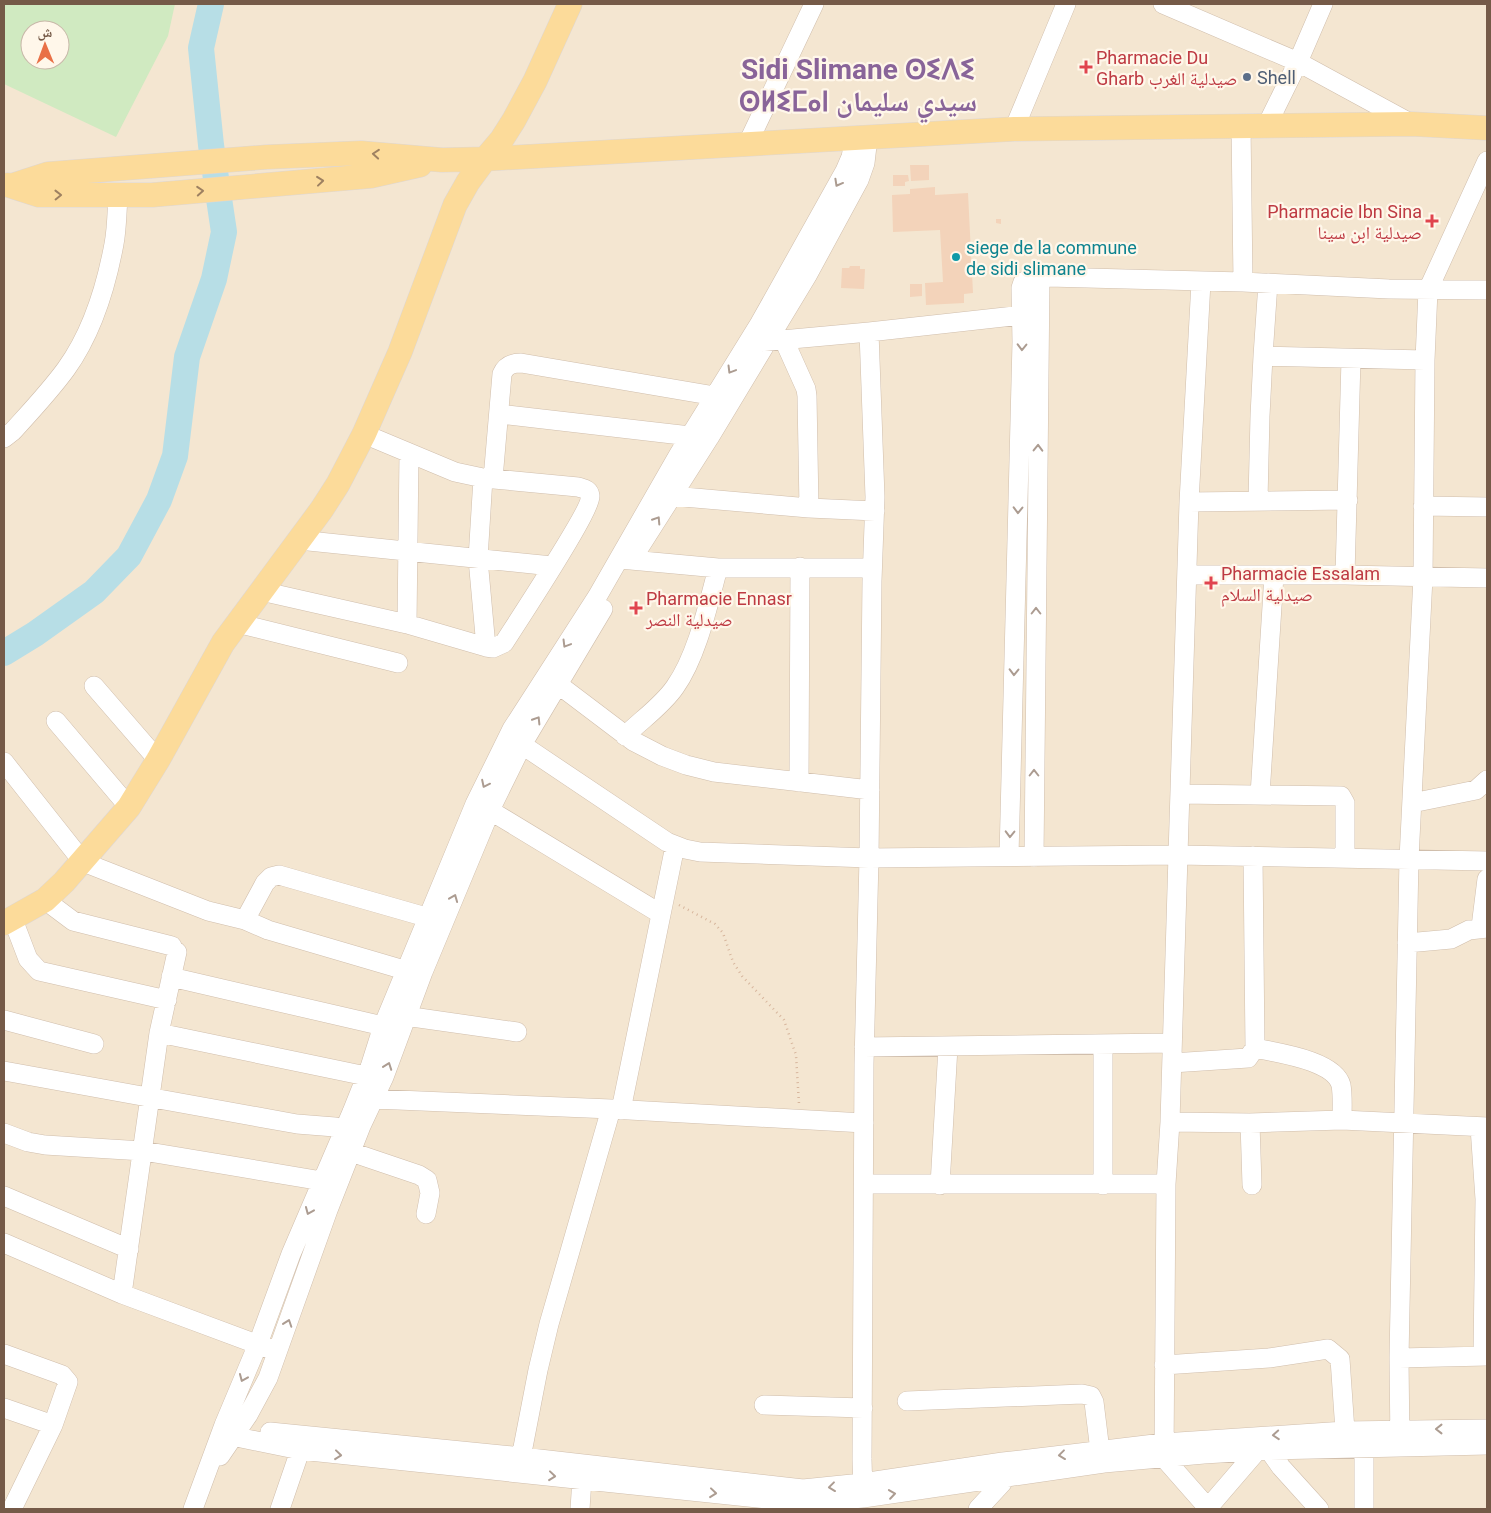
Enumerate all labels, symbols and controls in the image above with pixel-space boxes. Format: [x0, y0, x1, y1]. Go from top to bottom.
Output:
north arrow [20, 20, 70, 70]
text: ش [37, 24, 52, 41]
place label: Pharmacie Du Gharb صيدلية الغرب [1096, 47, 1237, 89]
district label: Sidi Slimane ⵙⵉⴷⵉ ⵙⵍⵉⵎⴰⵏ سيدي سليمان [739, 53, 977, 123]
marker: Pharmacie Du Gharb صيدلية الغرب [1080, 61, 1092, 73]
place label: Shell [1257, 67, 1296, 88]
marker: Shell [1241, 71, 1253, 83]
one-way arrow [371, 149, 379, 160]
one-way arrow [317, 176, 325, 187]
one-way arrow [834, 178, 844, 187]
one-way arrow [197, 186, 205, 197]
one-way arrow [54, 190, 62, 200]
place label: Pharmacie Ibn Sina صيدلية ابن سينا [1267, 201, 1422, 244]
marker: Pharmacie Ibn Sina صيدلية ابن سينا [1426, 215, 1438, 227]
place label: siege de la commune de sidi slimane [966, 237, 1137, 279]
marker: siege de la commune de sidi slimane [950, 251, 962, 263]
one-way arrow [1017, 344, 1027, 351]
one-way arrow [728, 364, 738, 373]
one-way arrow [1032, 444, 1043, 452]
one-way arrow [1013, 506, 1023, 514]
one-way arrow [651, 517, 660, 526]
place label: Pharmacie Essalam صيدلية السلام [1221, 563, 1380, 607]
marker: Pharmacie Essalam صيدلية السلام [1205, 577, 1217, 589]
place label: Pharmacie Ennasr صيدلية النصر [645, 588, 792, 630]
marker: Pharmacie Ennasr صيدلية النصر [630, 602, 642, 614]
one-way arrow [1030, 606, 1041, 614]
one-way arrow [563, 639, 573, 648]
one-way arrow [1008, 668, 1019, 676]
one-way arrow [531, 716, 541, 725]
one-way arrow [1029, 769, 1039, 776]
one-way arrow [481, 779, 491, 788]
one-way arrow [1004, 831, 1015, 839]
one-way arrow [447, 894, 458, 903]
one-way arrow [382, 1062, 392, 1070]
one-way arrow [304, 1206, 315, 1215]
one-way arrow [282, 1319, 292, 1328]
one-way arrow [239, 1374, 249, 1382]
one-way arrow [1434, 1424, 1442, 1434]
one-way arrow [1272, 1430, 1280, 1441]
one-way arrow [334, 1449, 342, 1460]
one-way arrow [1058, 1449, 1066, 1460]
one-way arrow [548, 1470, 556, 1481]
one-way arrow [828, 1481, 836, 1492]
one-way arrow [710, 1487, 718, 1498]
one-way arrow [889, 1489, 897, 1500]

